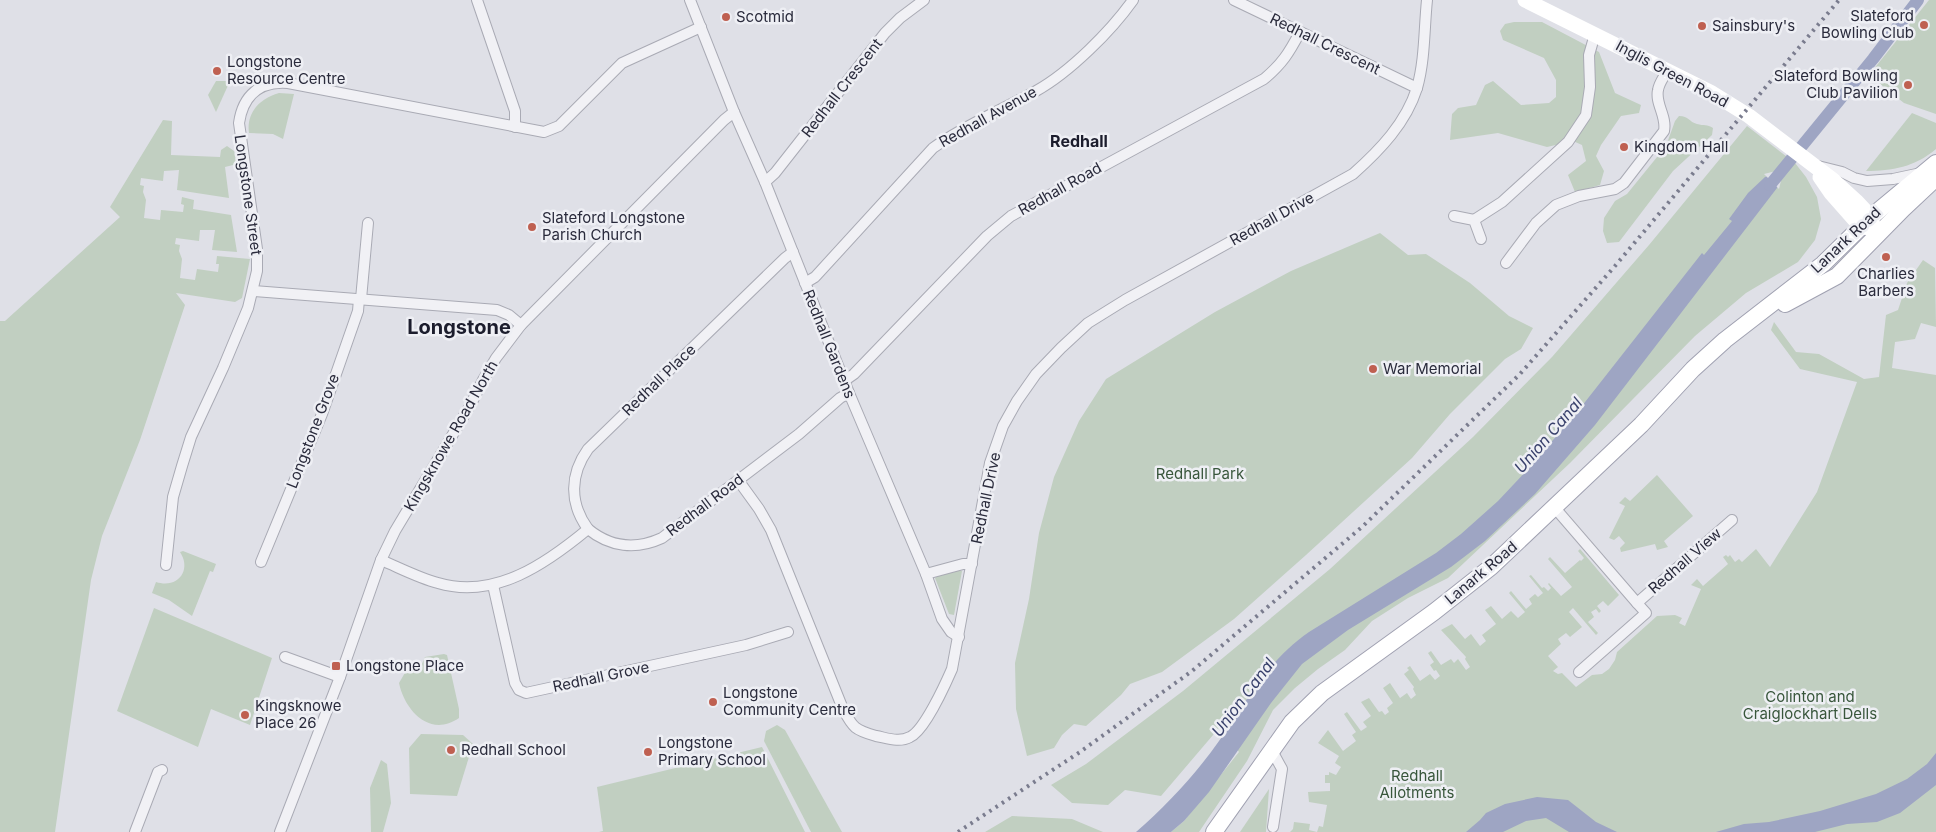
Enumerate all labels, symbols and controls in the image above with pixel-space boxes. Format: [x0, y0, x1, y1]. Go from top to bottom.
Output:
place label: Slateford Bowling Club [1821, 6, 1914, 42]
place label: Scotmid [736, 7, 794, 26]
street label: Redhall Crescent [1267, 9, 1383, 78]
marker: Scotmid [720, 11, 732, 23]
place label: Sainsbury's [1712, 16, 1795, 35]
marker: Slateford Bowling Club [1918, 19, 1930, 31]
marker: Sainsbury's [1696, 20, 1708, 32]
street label: Redhall Crescent [797, 34, 886, 141]
street label: Inglis Green Road [1613, 36, 1732, 111]
place label: Longstone Resource Centre [227, 52, 346, 88]
marker: Longstone Resource Centre [211, 65, 223, 77]
place label: Slateford Bowling Club Pavilion [1774, 66, 1898, 102]
marker: Slateford Bowling Club Pavilion [1902, 79, 1914, 91]
street label: Redhall Avenue [936, 82, 1040, 151]
district label: Redhall [1050, 131, 1108, 151]
street label: Longstone Street [231, 134, 266, 256]
place label: Kingdom Hall [1634, 137, 1728, 156]
marker: Kingdom Hall [1618, 141, 1630, 153]
street label: Redhall Road [1015, 158, 1105, 219]
street label: Redhall Drive [1226, 188, 1317, 250]
street label: Lanark Road [1807, 202, 1885, 277]
place label: Slateford Longstone Parish Church [542, 208, 685, 244]
marker: Slateford Longstone Parish Church [526, 221, 538, 233]
marker: Charlies Barbers [1880, 251, 1892, 263]
place label: Charlies Barbers [1857, 264, 1915, 300]
street label: Redhall Gardens [799, 287, 860, 401]
district label: Longstone [407, 315, 511, 339]
street label: Redhall Place [618, 340, 699, 420]
street label: Kingsknowe Road North [400, 357, 502, 515]
place label: War Memorial [1383, 359, 1481, 378]
marker: War Memorial [1367, 363, 1379, 375]
street label: Longstone Grove [282, 371, 343, 491]
water label: Union Canal [1510, 393, 1586, 477]
street label: Redhall Drive [967, 450, 1005, 546]
park label: Redhall Park [1156, 464, 1245, 483]
street label: Redhall Road [662, 469, 747, 540]
street label: Redhall View [1644, 524, 1725, 598]
street label: Lanark Road [1441, 537, 1521, 608]
water label: Union Canal [1207, 654, 1279, 740]
place label: Longstone Place [346, 656, 464, 675]
street label: Redhall Grove [551, 657, 651, 696]
marker: Longstone Place [330, 660, 342, 672]
place label: Longstone Community Centre [723, 683, 856, 719]
park label: Colinton and Craiglockhart Dells [1743, 687, 1877, 723]
place label: Kingsknowe Place 26 [255, 696, 342, 732]
marker: Longstone Community Centre [707, 696, 719, 708]
marker: Kingsknowe Place 26 [239, 709, 251, 721]
place label: Longstone Primary School [658, 733, 766, 769]
place label: Redhall School [461, 740, 566, 759]
marker: Redhall School [445, 744, 457, 756]
marker: Longstone Primary School [642, 746, 654, 758]
park label: Redhall Allotments [1380, 766, 1455, 802]

